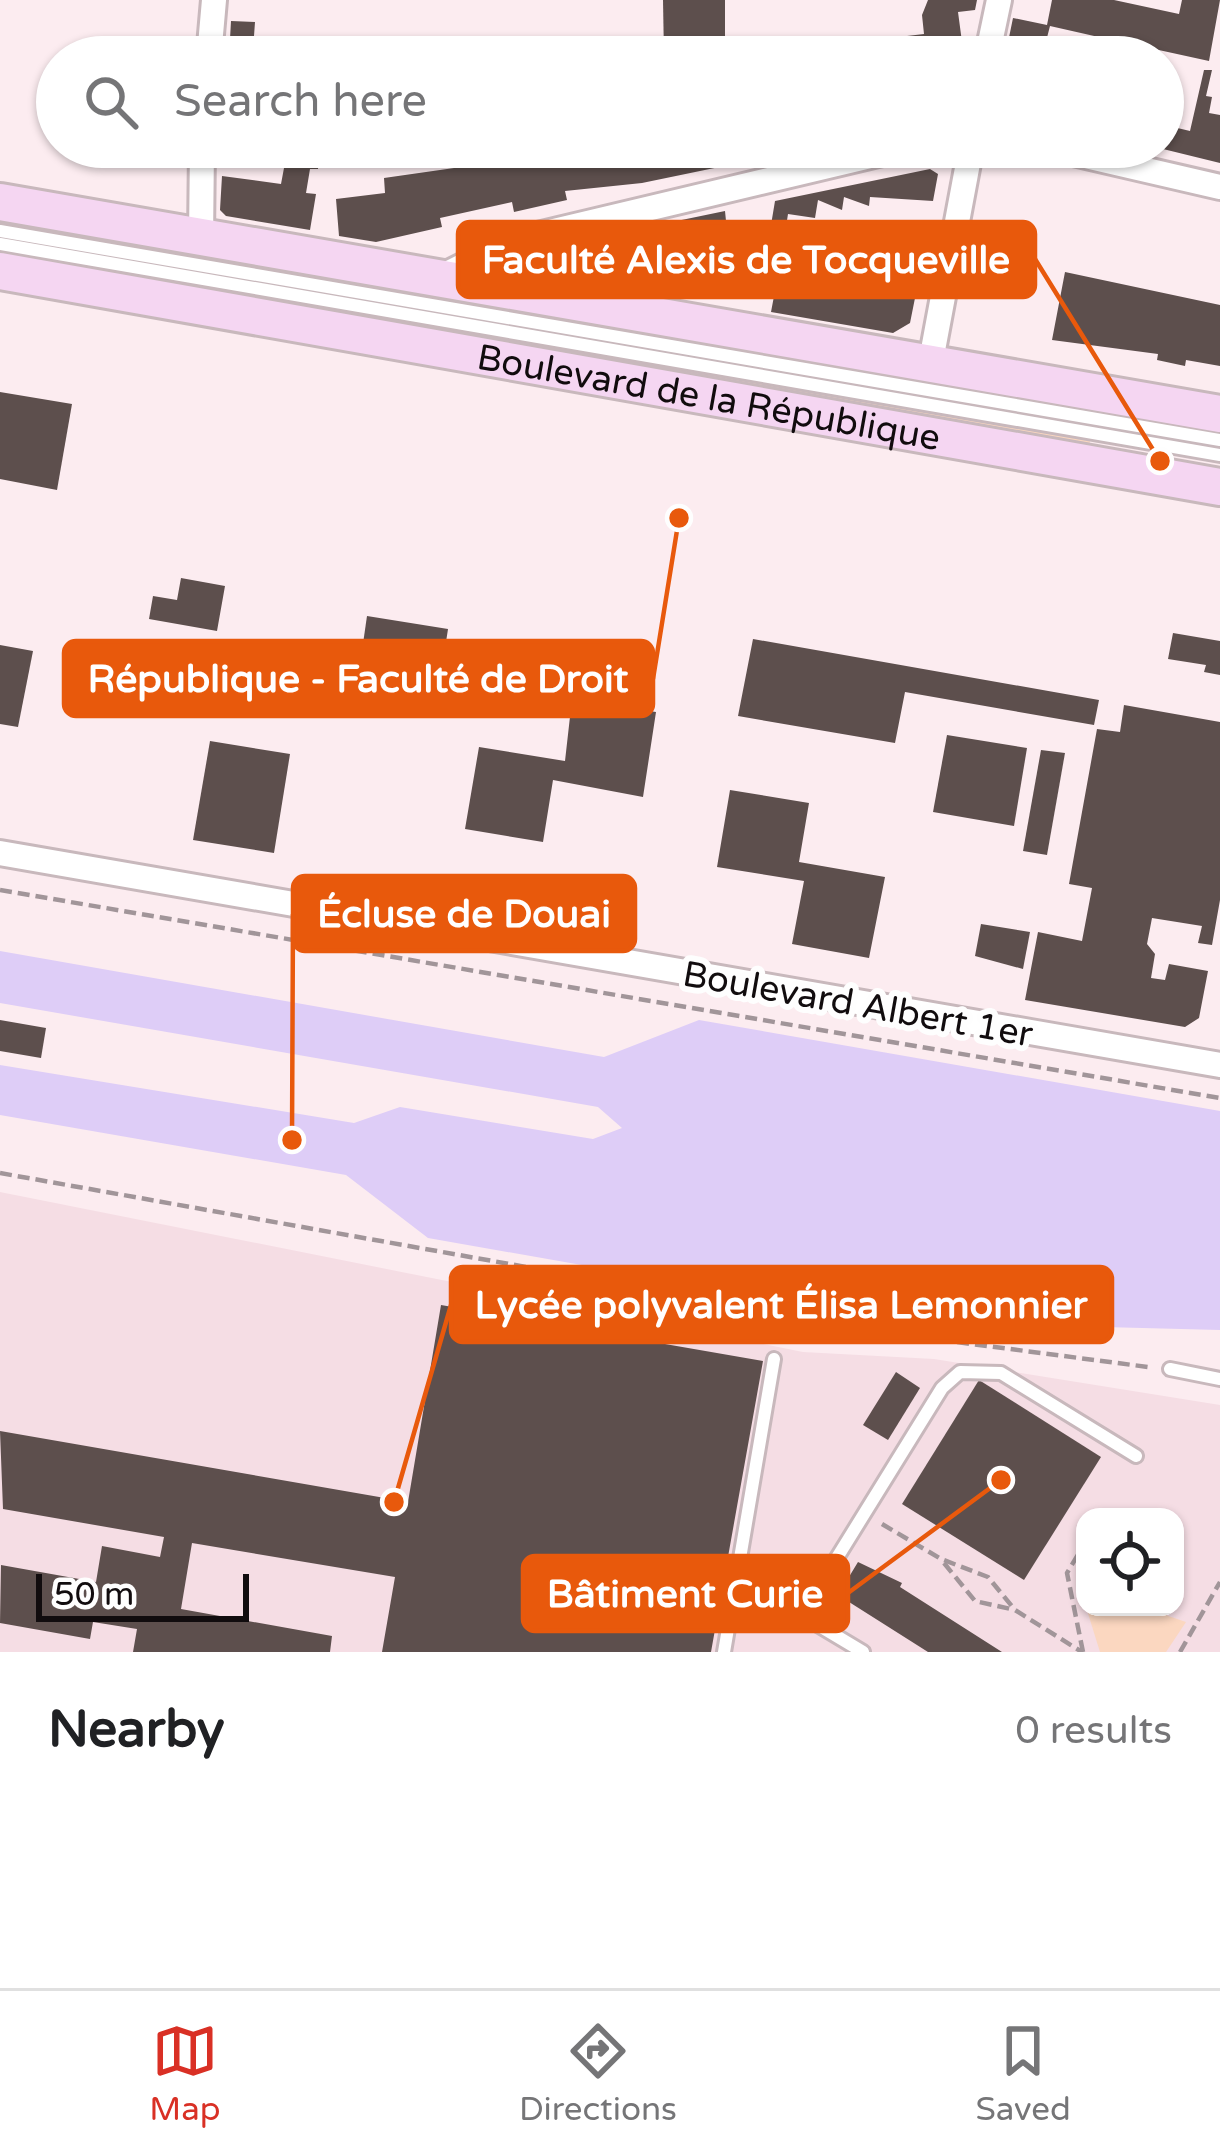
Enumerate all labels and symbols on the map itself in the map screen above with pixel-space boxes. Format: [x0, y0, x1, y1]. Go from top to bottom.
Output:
callout: Faculté Alexis de Tocqueville [458, 222, 1035, 297]
text: Faculté Alexis de Tocqueville [482, 237, 1010, 284]
street label: Boulevard de la République [474, 336, 944, 460]
callout: République - Faculté de Droit [64, 641, 653, 716]
text: République - Faculté de Droit [87, 656, 629, 703]
callout: Écluse de Douai [293, 876, 635, 951]
text: Écluse de Douai [317, 891, 611, 938]
street label: Boulevard Albert 1er [679, 953, 1036, 1056]
callout: Lycée polyvalent Élisa Lemonnier [451, 1267, 1112, 1342]
text: Lycée polyvalent Élisa Lemonnier [475, 1282, 1088, 1329]
callout: Bâtiment Curie [523, 1556, 848, 1631]
scale bar [36, 1568, 249, 1621]
text: Bâtiment Curie [547, 1571, 823, 1618]

